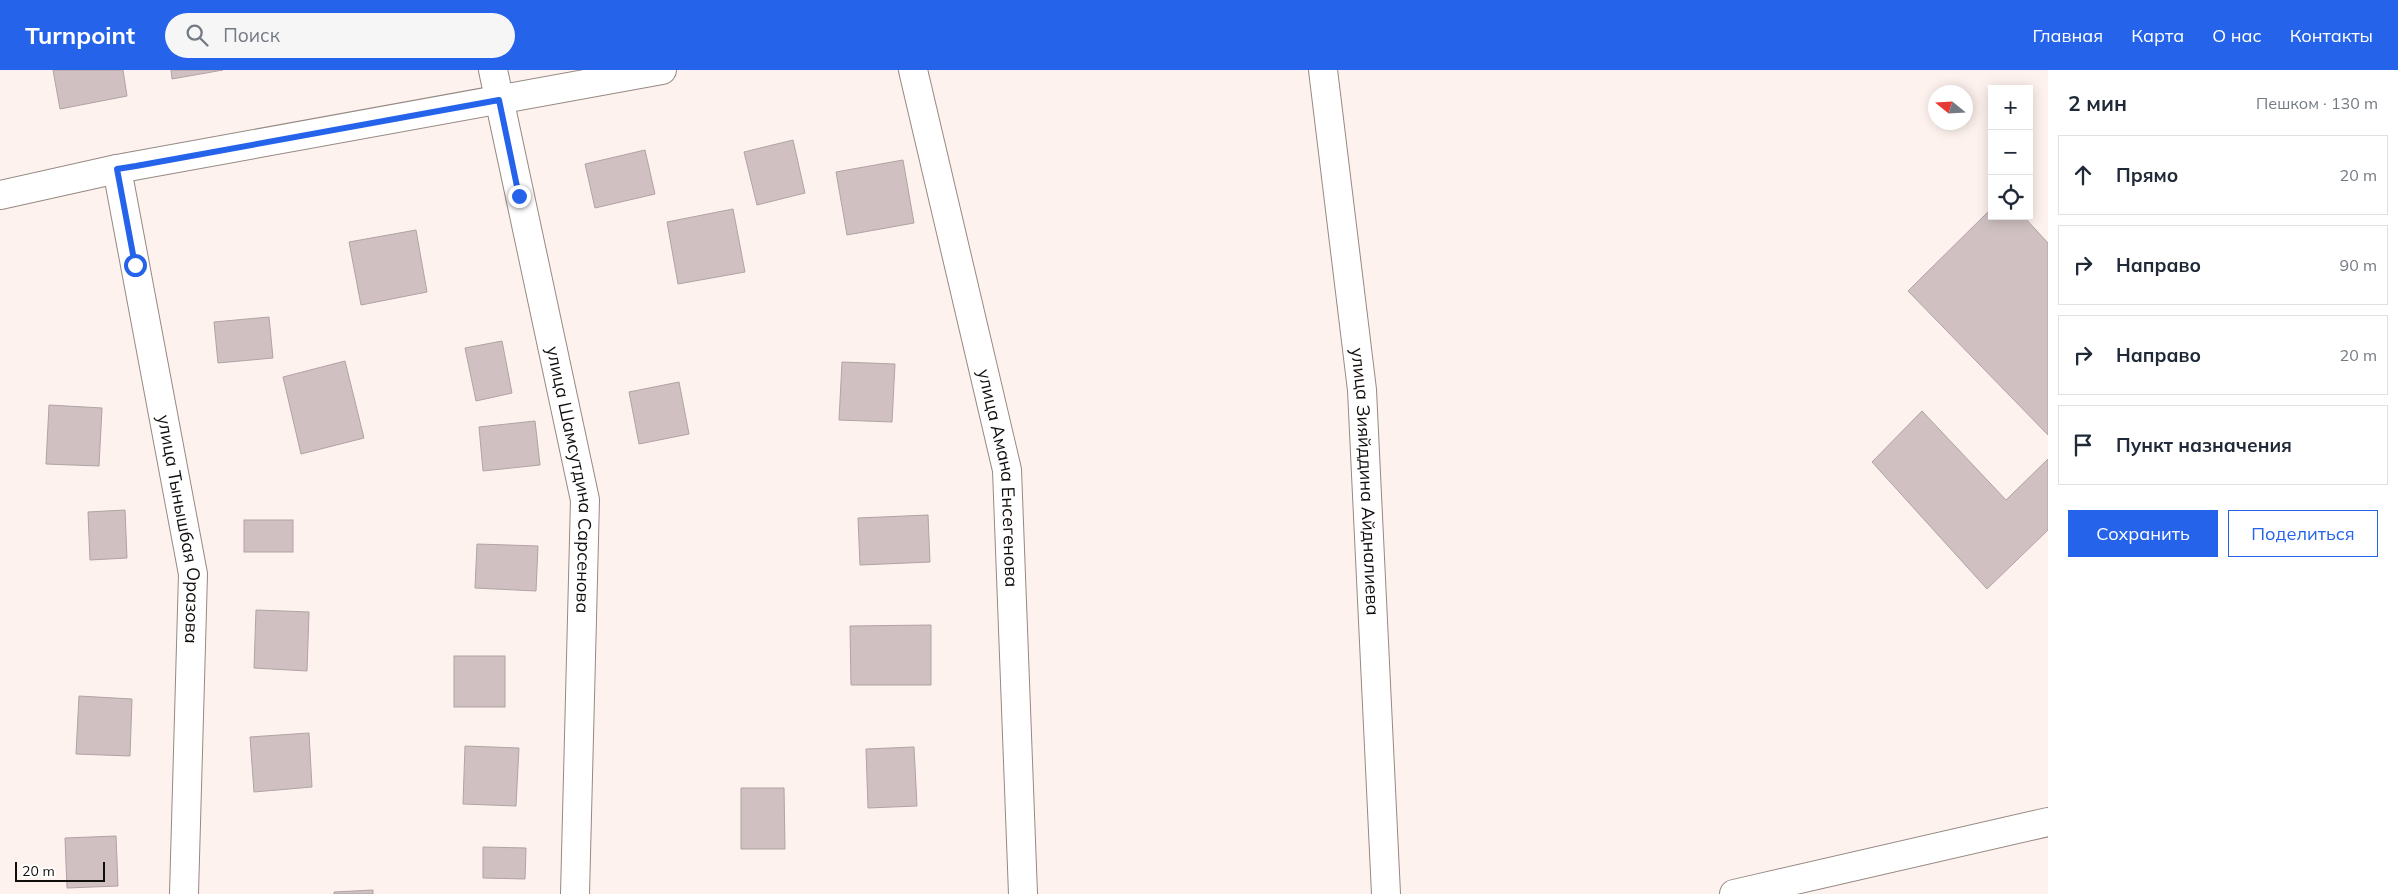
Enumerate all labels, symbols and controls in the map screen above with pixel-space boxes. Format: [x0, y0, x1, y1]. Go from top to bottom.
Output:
search box [165, 13, 515, 58]
text: Turnpoint [25, 20, 135, 50]
icon: search [183, 21, 211, 49]
text: Поиск [223, 23, 280, 47]
text: Главная [2033, 24, 2103, 47]
text: Карта [2131, 24, 2184, 47]
text: О нас [2212, 24, 2262, 47]
text: Контакты [2290, 24, 2373, 47]
north arrow [1928, 85, 1973, 130]
map controls [1988, 85, 2033, 220]
button: + [1988, 85, 2033, 130]
text: 2 мин [2068, 90, 2127, 116]
text: Пешком · 130 m [2256, 93, 2378, 113]
button: − [1988, 130, 2033, 175]
icon: ahead [2069, 161, 2097, 189]
text: Прямо [2116, 163, 2178, 187]
text: 20 m [2340, 165, 2377, 185]
button: locate [1988, 175, 2033, 220]
route end [508, 185, 531, 208]
icon: right [2069, 251, 2097, 279]
text: Направо [2116, 253, 2201, 277]
route start [124, 254, 147, 277]
text: 90 m [2340, 255, 2377, 275]
icon: right [2069, 341, 2097, 369]
text: Направо [2116, 343, 2201, 367]
street label: улица Шамсутдина Сарсенова [541, 344, 597, 614]
text: 20 m [2340, 345, 2377, 365]
street label: улица Зияйддина Айдналиева [1346, 346, 1385, 616]
street label: улица Амана Енсегенова [973, 367, 1023, 588]
street label: улица Тынышбая Оразова [152, 413, 205, 644]
icon: arrive [2069, 431, 2097, 459]
text: Пункт назначения [2116, 433, 2292, 457]
button: Сохранить [2068, 510, 2218, 557]
button: Поделиться [2228, 510, 2378, 557]
scale bar [15, 859, 105, 882]
text: 20 m [22, 862, 55, 880]

